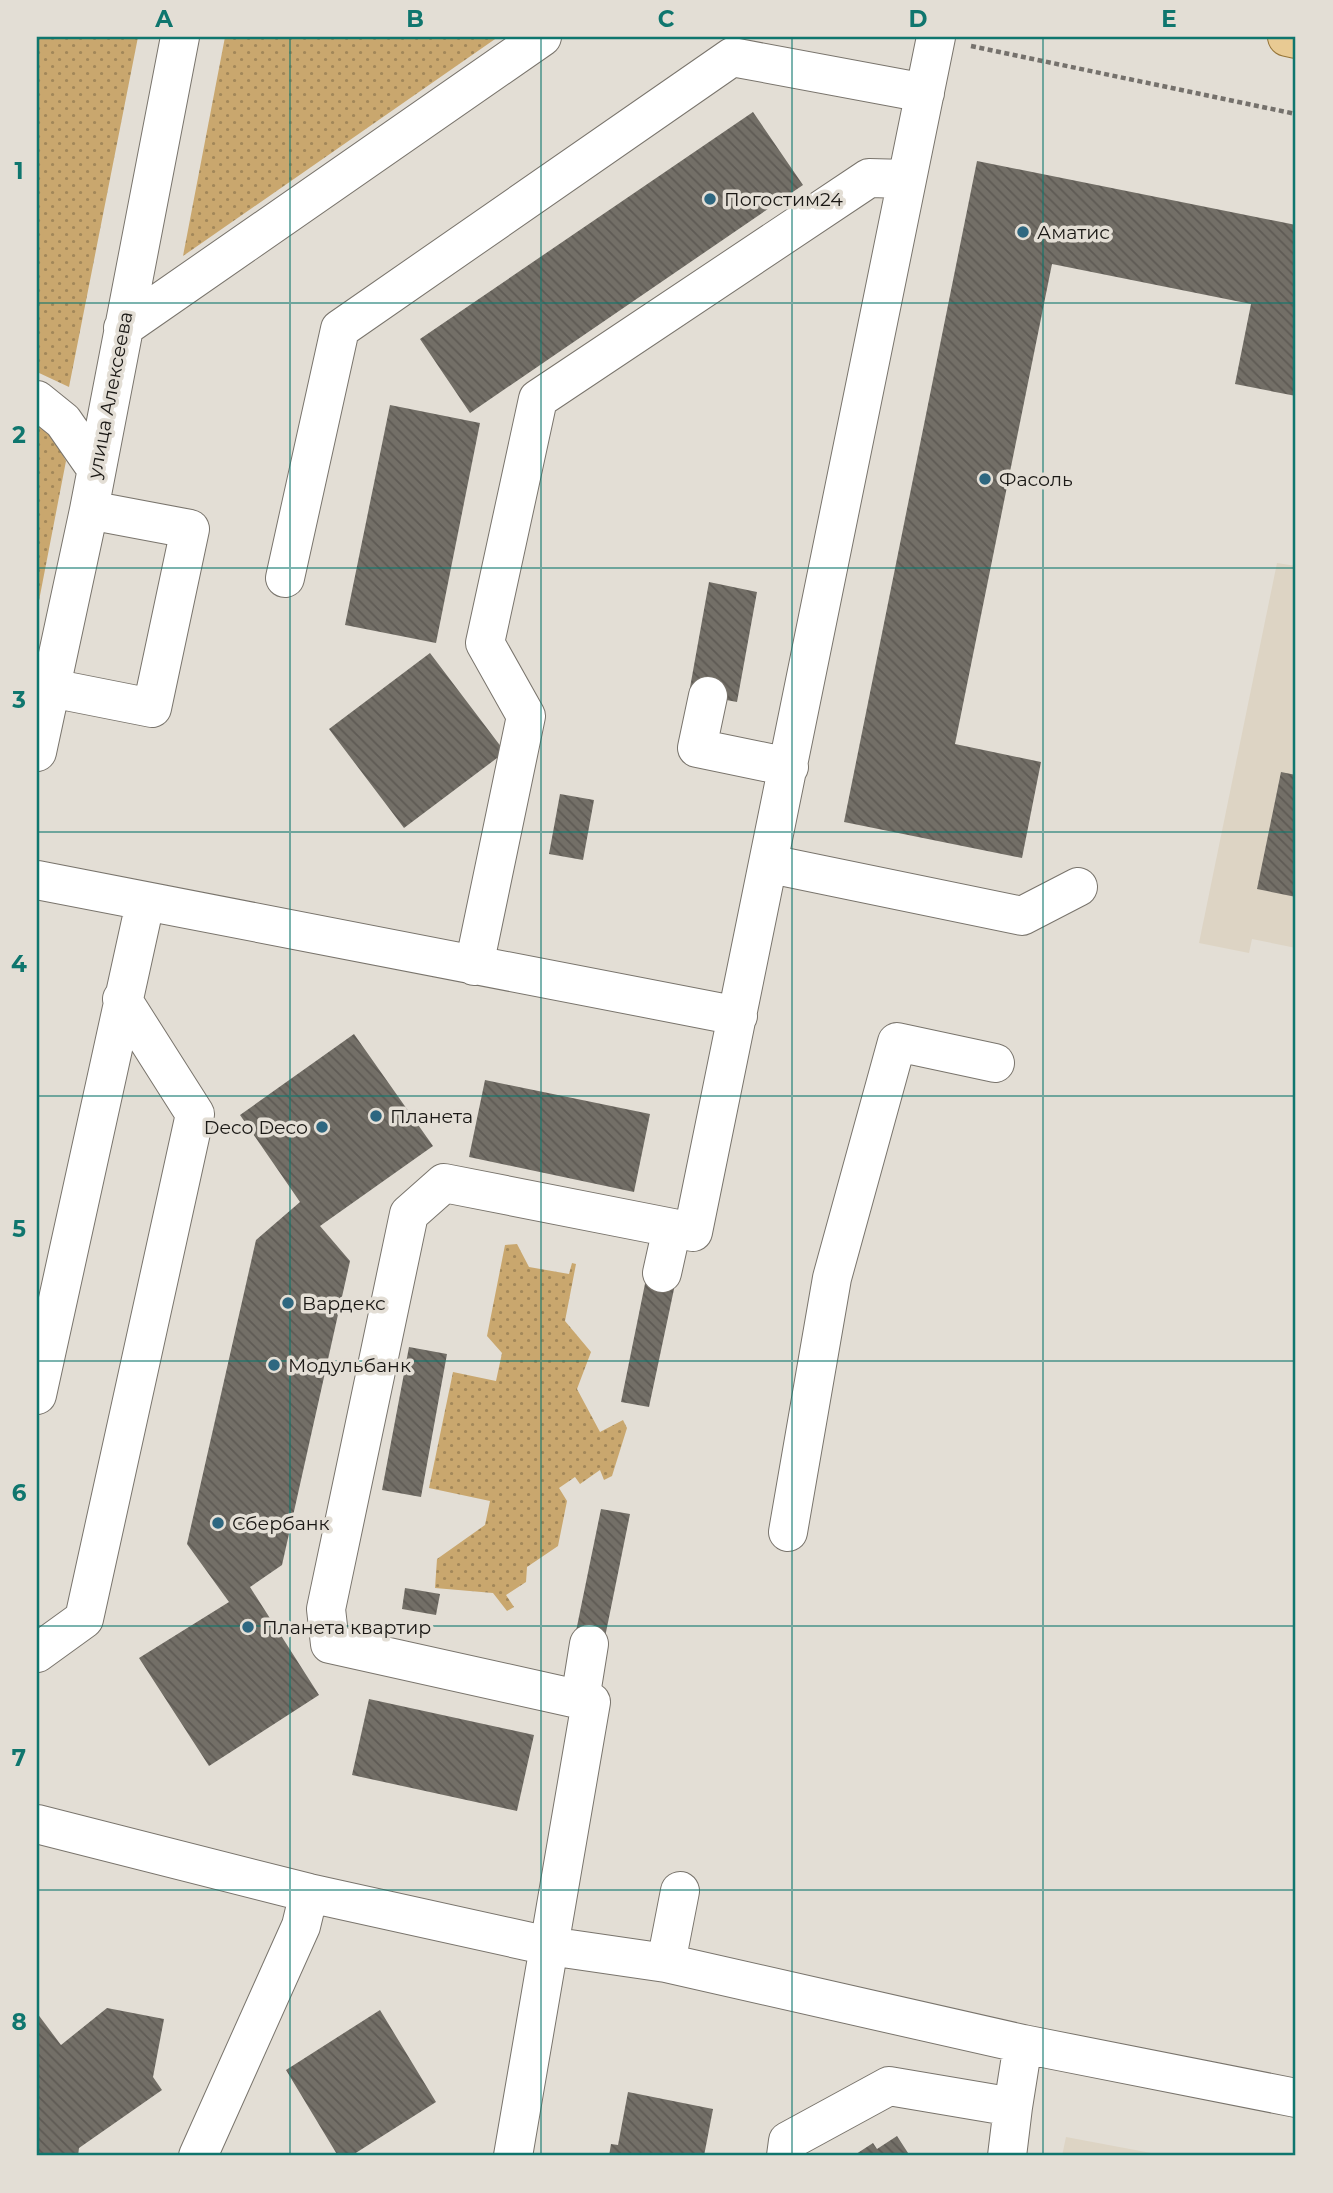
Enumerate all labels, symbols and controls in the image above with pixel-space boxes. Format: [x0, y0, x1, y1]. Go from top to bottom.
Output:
text: A [154, 5, 173, 33]
text: B [406, 5, 424, 33]
text: C [658, 5, 675, 33]
text: D [909, 5, 928, 33]
text: E [1161, 5, 1177, 33]
text: 1 [14, 157, 24, 185]
place label: Погостим24 [724, 188, 843, 211]
marker: Погостим24 [702, 191, 718, 207]
place label: Аматис [1037, 221, 1110, 244]
marker: Аматис [1015, 224, 1031, 240]
street label: улица Алексеева [82, 310, 137, 481]
text: 2 [12, 421, 26, 449]
place label: Фасоль [999, 468, 1073, 491]
marker: Фасоль [977, 471, 993, 487]
text: 3 [11, 686, 26, 714]
text: 4 [11, 950, 27, 978]
place label: Планета [390, 1105, 473, 1128]
marker: Планета [368, 1108, 384, 1124]
place label: Deco Deco [204, 1116, 308, 1139]
marker: Deco Deco [314, 1119, 330, 1135]
text: 5 [12, 1215, 26, 1243]
place label: Вардекс [302, 1292, 386, 1315]
marker: Вардекс [280, 1295, 296, 1311]
place label: Модульбанк [288, 1354, 411, 1377]
marker: Модульбанк [266, 1357, 282, 1373]
text: 6 [12, 1479, 27, 1507]
place label: Сбербанк [232, 1512, 330, 1535]
marker: Сбербанк [210, 1515, 226, 1531]
place label: Планета квартир [262, 1616, 431, 1639]
marker: Планета квартир [240, 1619, 256, 1635]
text: 7 [12, 1744, 26, 1772]
text: 8 [11, 2008, 27, 2036]

